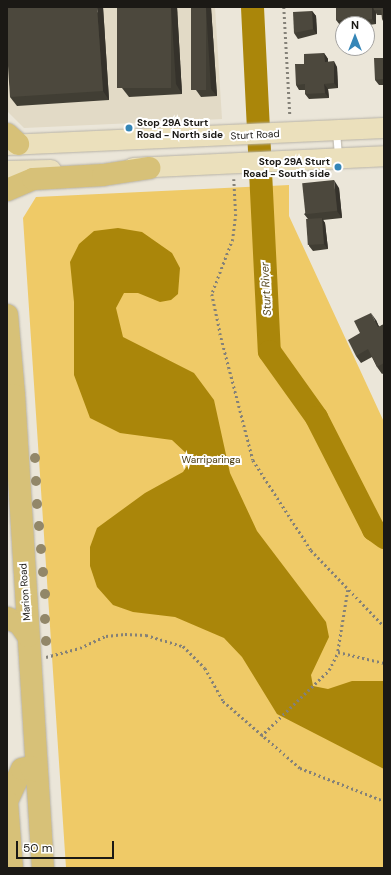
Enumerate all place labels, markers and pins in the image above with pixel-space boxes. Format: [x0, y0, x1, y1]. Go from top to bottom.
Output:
place label: Stop 29A Sturt Road - North side [137, 116, 223, 140]
marker: Stop 29A Sturt Road - North side [124, 123, 134, 133]
place label: Stop 29A Sturt Road - South side [243, 155, 330, 178]
marker: Stop 29A Sturt Road - South side [333, 162, 343, 172]

